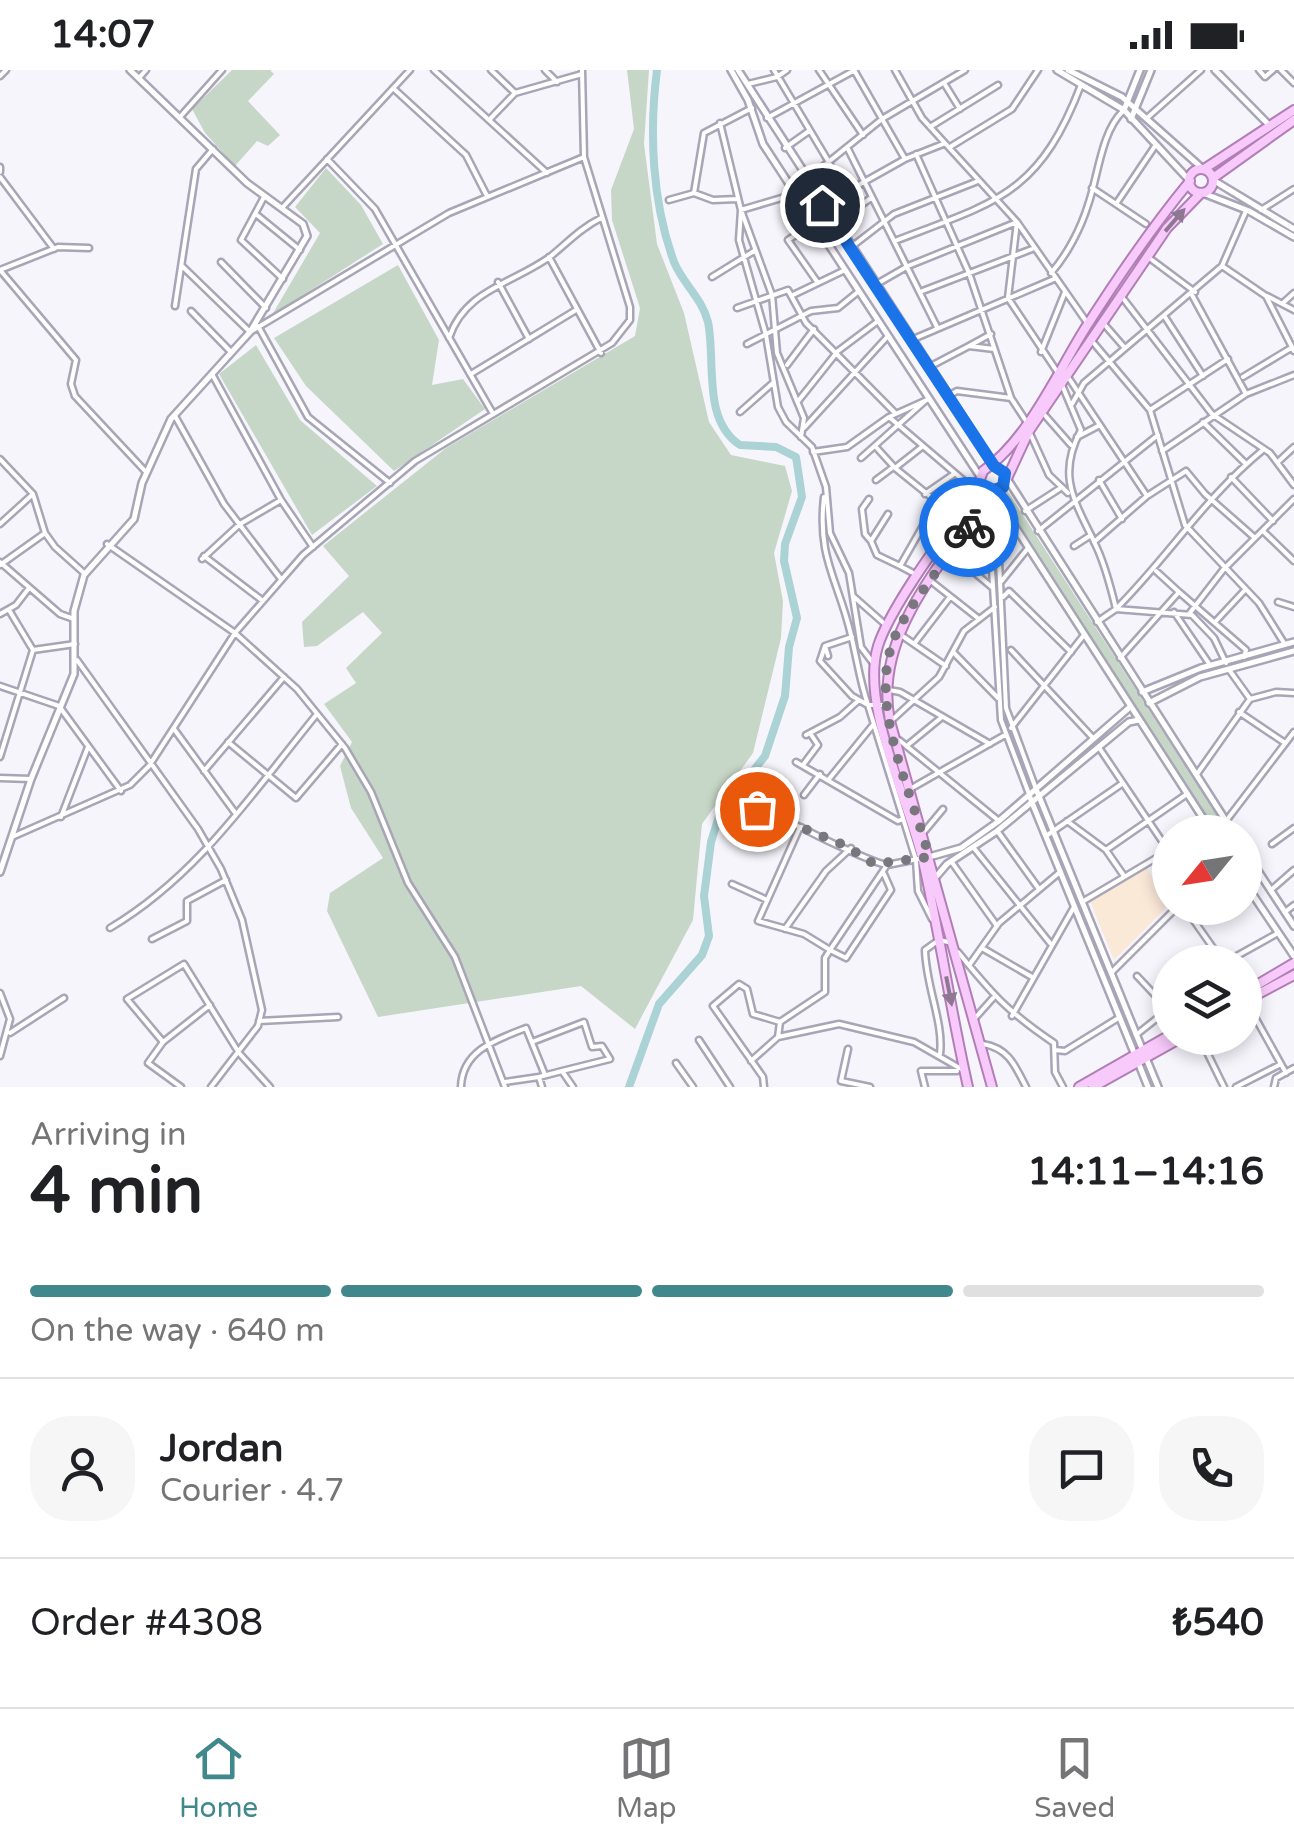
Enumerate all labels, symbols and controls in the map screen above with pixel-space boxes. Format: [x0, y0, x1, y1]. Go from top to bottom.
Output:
text: 14:07 [50, 12, 155, 58]
pin [780, 163, 865, 248]
icon: home [795, 178, 850, 233]
one-way arrow [1164, 208, 1185, 233]
courier [919, 477, 1019, 577]
icon: bike [942, 500, 997, 555]
pin [715, 767, 800, 852]
icon: bag [730, 782, 785, 837]
north arrow [1152, 815, 1262, 925]
map controls [1152, 815, 1262, 1055]
button: layers [1152, 945, 1262, 1055]
one-way arrow [942, 976, 957, 1007]
text: Arriving in [30, 1116, 187, 1154]
text: 14:11–14:16 [1027, 1149, 1264, 1195]
text: 4 min [30, 1152, 203, 1231]
text: On the way · 640 m [30, 1312, 325, 1350]
button: person [30, 1416, 135, 1521]
button: chat [1029, 1416, 1134, 1521]
button: phone [1159, 1416, 1264, 1521]
text: Jordan [160, 1426, 283, 1472]
text: Courier · 4.7 [160, 1472, 344, 1510]
text: Order #4308 [30, 1600, 263, 1646]
text: ₺540 [1172, 1600, 1264, 1646]
tab: Home [179, 1731, 258, 1825]
tab: Map [616, 1731, 676, 1825]
tab: Saved [1034, 1731, 1115, 1825]

